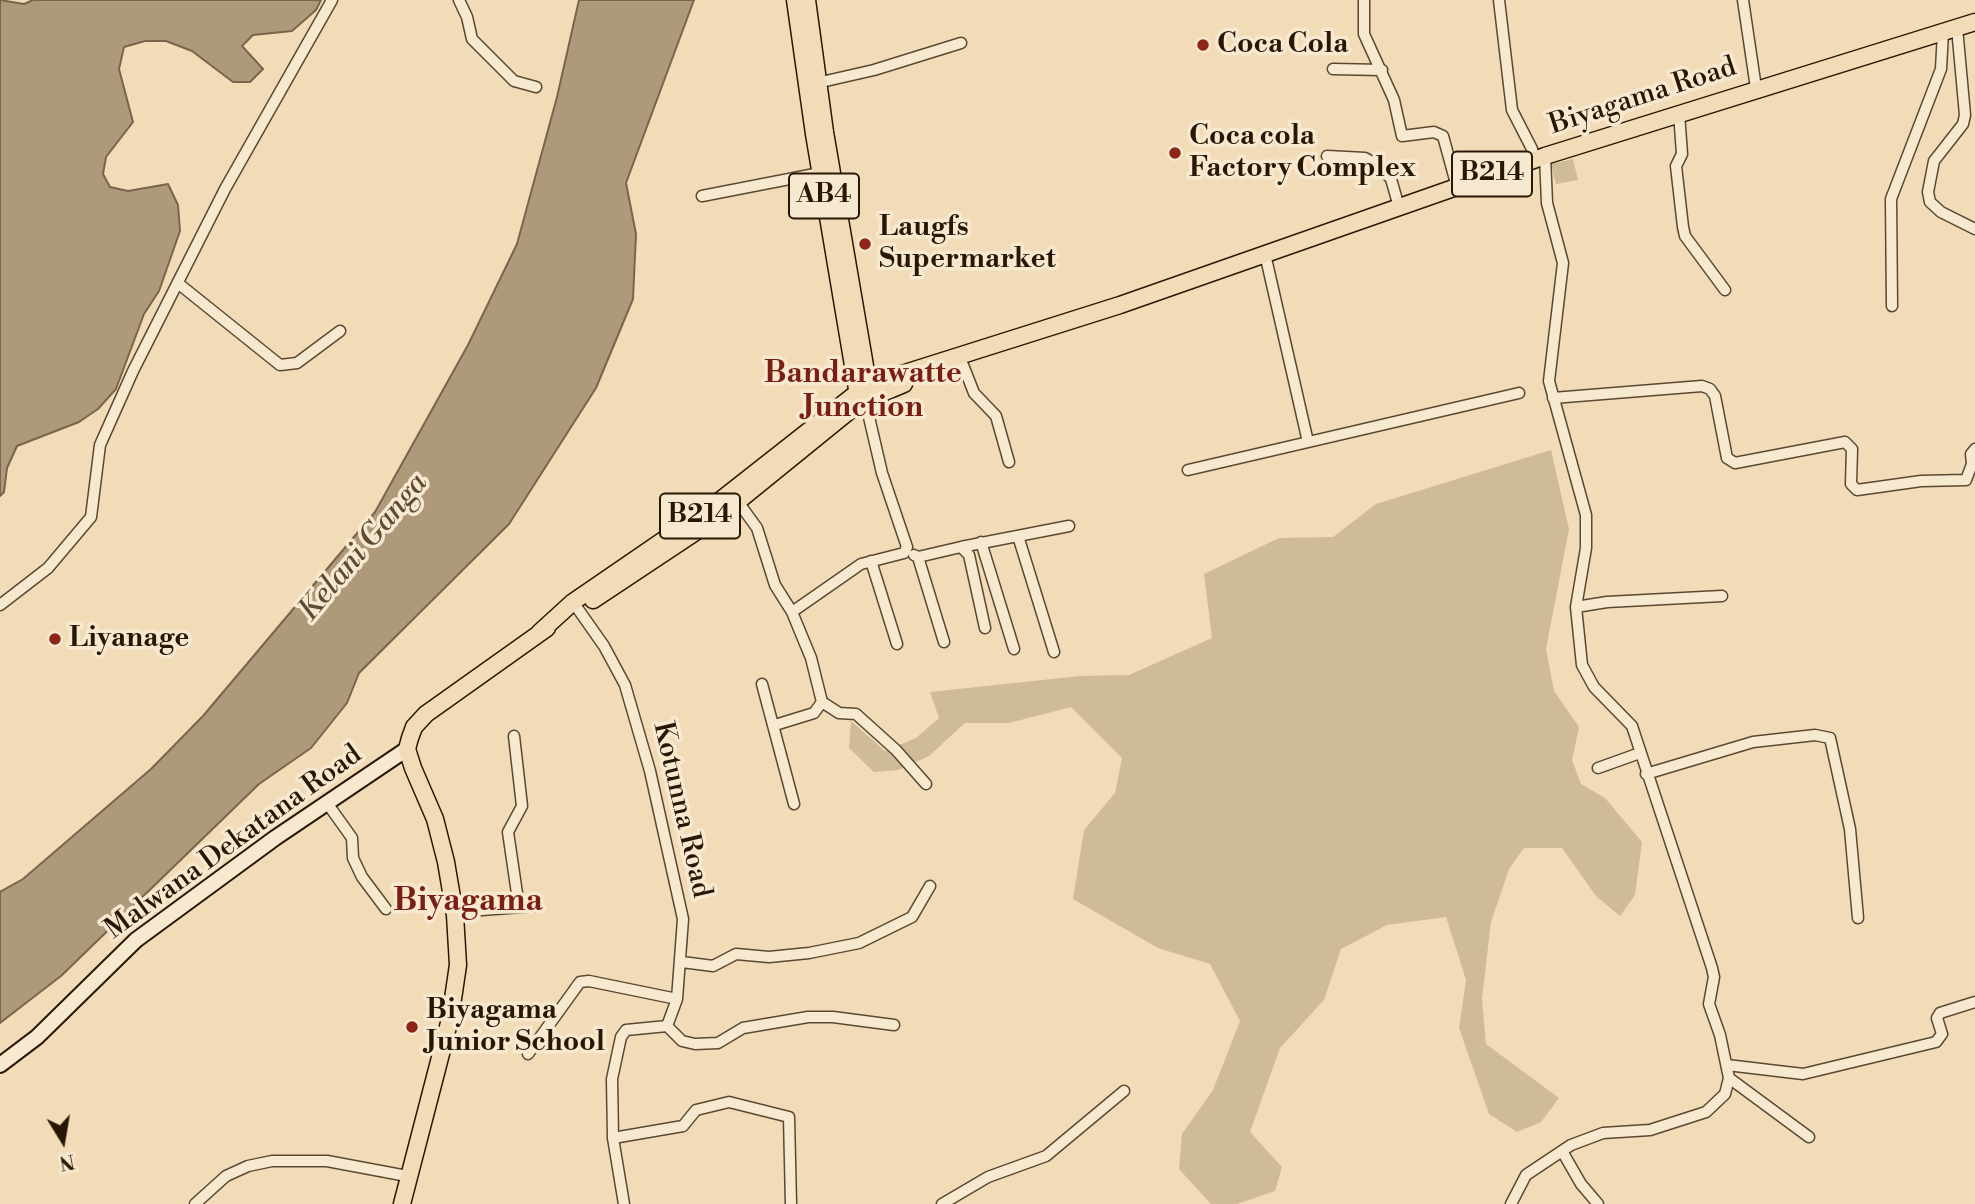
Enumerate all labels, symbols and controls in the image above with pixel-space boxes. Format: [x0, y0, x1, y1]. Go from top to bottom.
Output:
place label: Coca Cola [1217, 28, 1348, 62]
marker: Coca Cola [1195, 37, 1211, 53]
street label: Biyagama Road [1545, 51, 1741, 143]
place label: Coca cola Factory Complex [1189, 120, 1416, 186]
marker: Coca cola Factory Complex [1167, 145, 1183, 161]
road number: B214 [1452, 152, 1532, 196]
road number: AB4 [789, 174, 859, 218]
place label: Laugfs Supermarket [879, 211, 1056, 277]
marker: Laugfs Supermarket [857, 236, 873, 252]
district label: Bandarawatte Junction [764, 357, 962, 428]
water label: Kelani Ganga [292, 467, 436, 629]
road number: B214 [660, 494, 740, 538]
place label: Liyanage [69, 622, 189, 656]
marker: Liyanage [47, 631, 63, 647]
street label: Kotunna Road [644, 719, 718, 901]
street label: Malwana Dekatana Road [99, 739, 369, 947]
district label: Biyagama [393, 883, 543, 921]
place label: Biyagama Junior School [426, 994, 605, 1060]
marker: Biyagama Junior School [404, 1019, 420, 1035]
north arrow [28, 1106, 98, 1176]
text: N [57, 1148, 77, 1175]

